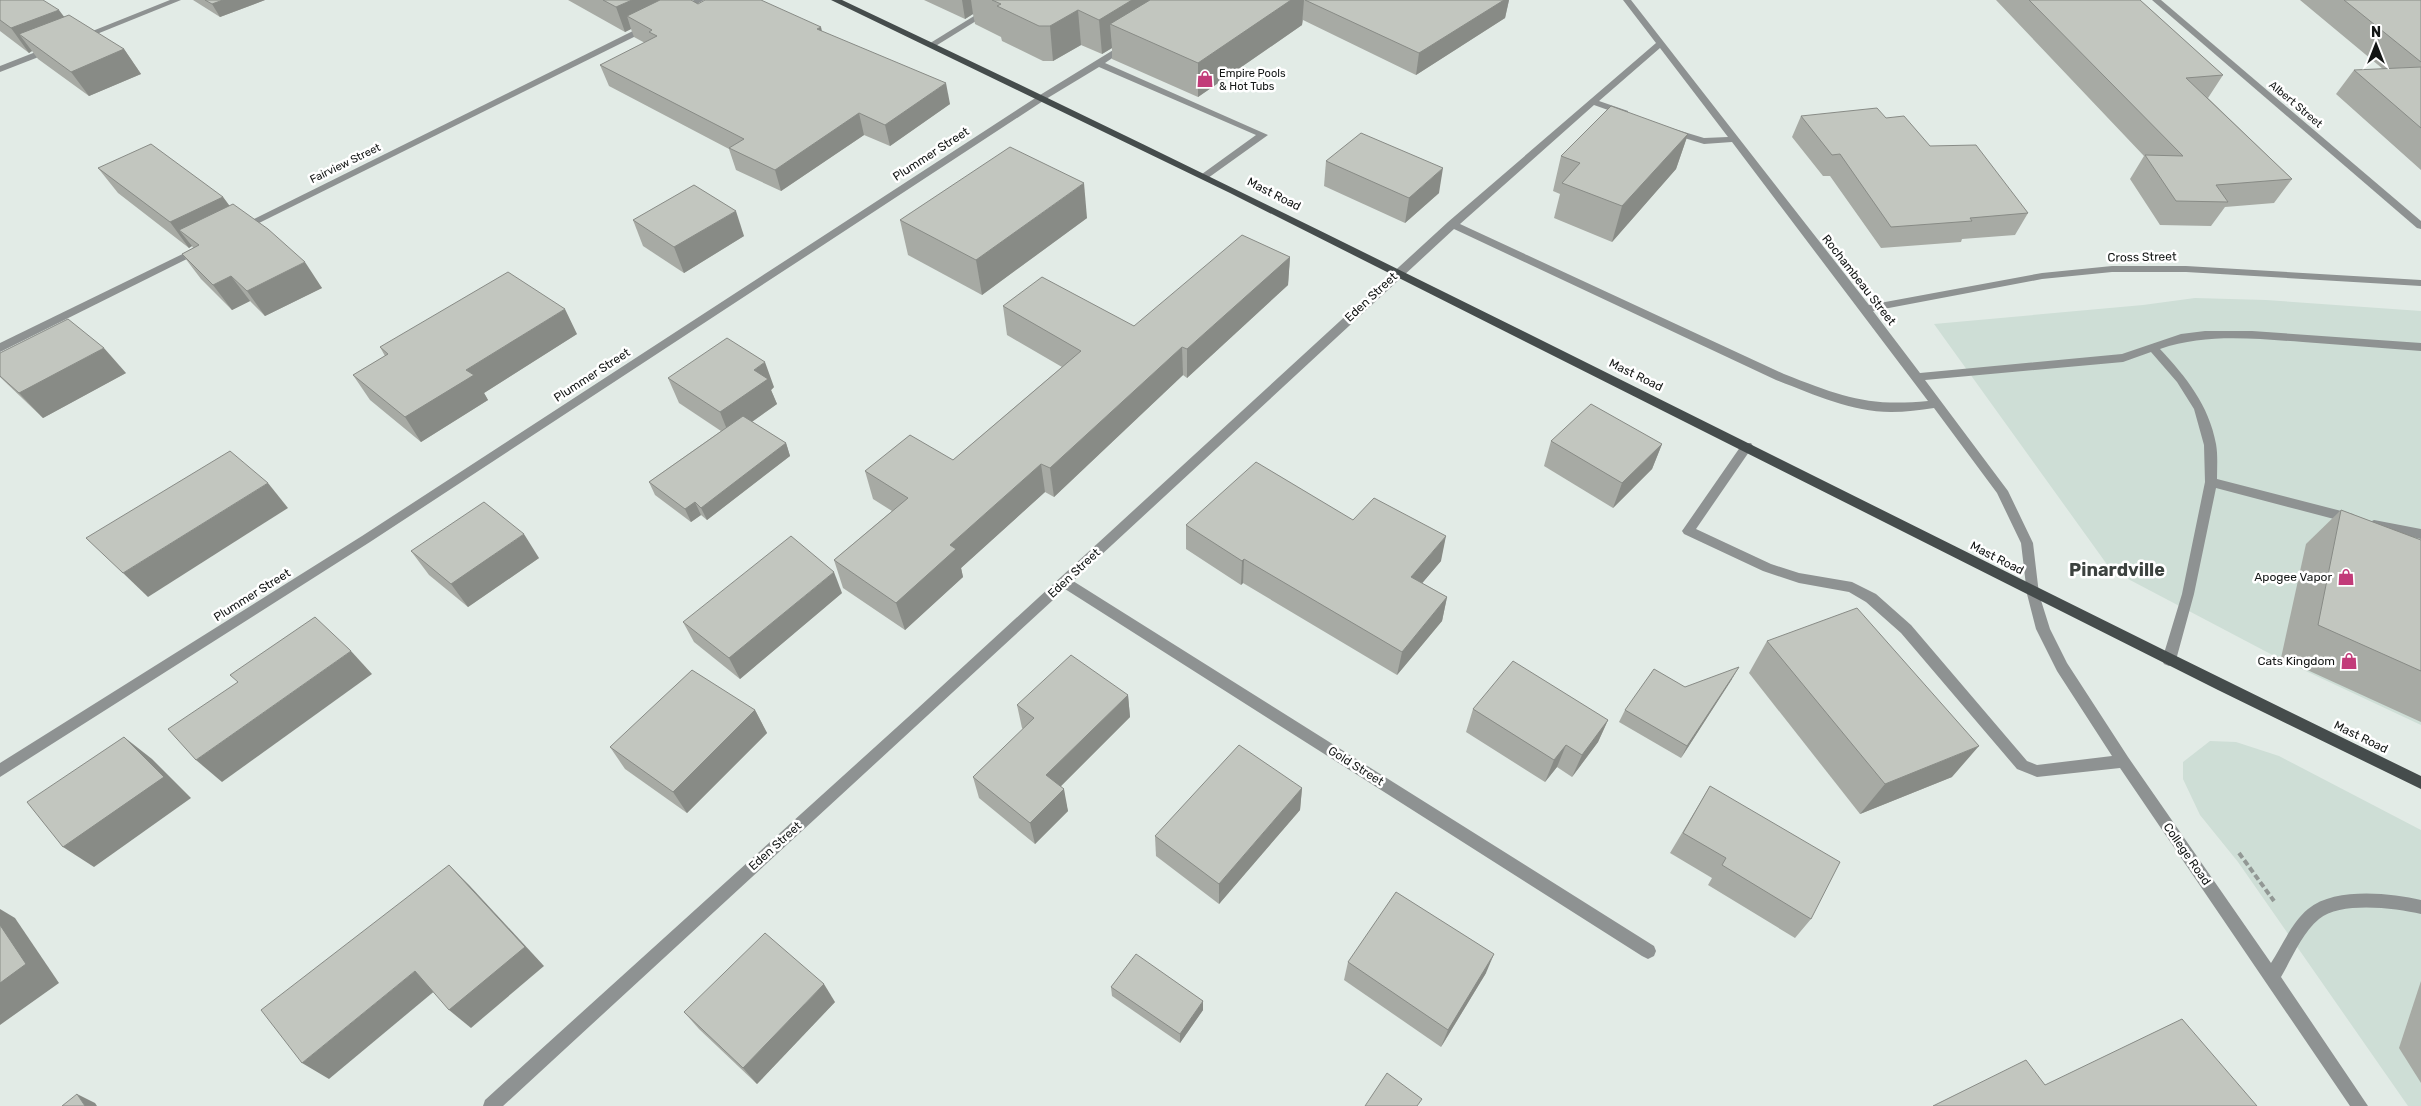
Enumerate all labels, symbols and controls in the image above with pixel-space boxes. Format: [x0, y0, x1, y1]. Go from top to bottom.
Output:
north arrow [2351, 20, 2401, 70]
text: N [2371, 24, 2381, 41]
place label: Empire Pools & Hot Tubs [1219, 67, 1286, 93]
shop icon: Empire Pools & Hot Tubs [1195, 69, 1215, 89]
street label: Albert Street [2266, 78, 2326, 131]
street label: Plummer Street [890, 124, 972, 184]
street label: Fairview Street [308, 140, 383, 186]
street label: Mast Road [1245, 175, 1303, 213]
street label: Rochambeau Street [1819, 232, 1899, 328]
street label: Cross Street [2107, 249, 2177, 265]
street label: Eden Street [1342, 269, 1400, 325]
street label: Plummer Street [551, 345, 633, 405]
street label: Mast Road [1607, 356, 1665, 394]
street label: Mast Road [1968, 539, 2026, 577]
street label: Eden Street [1045, 545, 1103, 601]
district label: Pinardville [2069, 559, 2165, 581]
street label: Plummer Street [211, 566, 293, 624]
shop icon: Apogee Vapor [2336, 567, 2356, 587]
place label: Apogee Vapor [2254, 570, 2332, 584]
shop icon: Cats Kingdom [2339, 651, 2359, 671]
place label: Cats Kingdom [2257, 654, 2335, 668]
street label: Mast Road [2332, 718, 2390, 756]
street label: Gold Street [1326, 743, 1387, 789]
street label: Eden Street [746, 819, 804, 873]
street label: College Road [2160, 820, 2214, 888]

